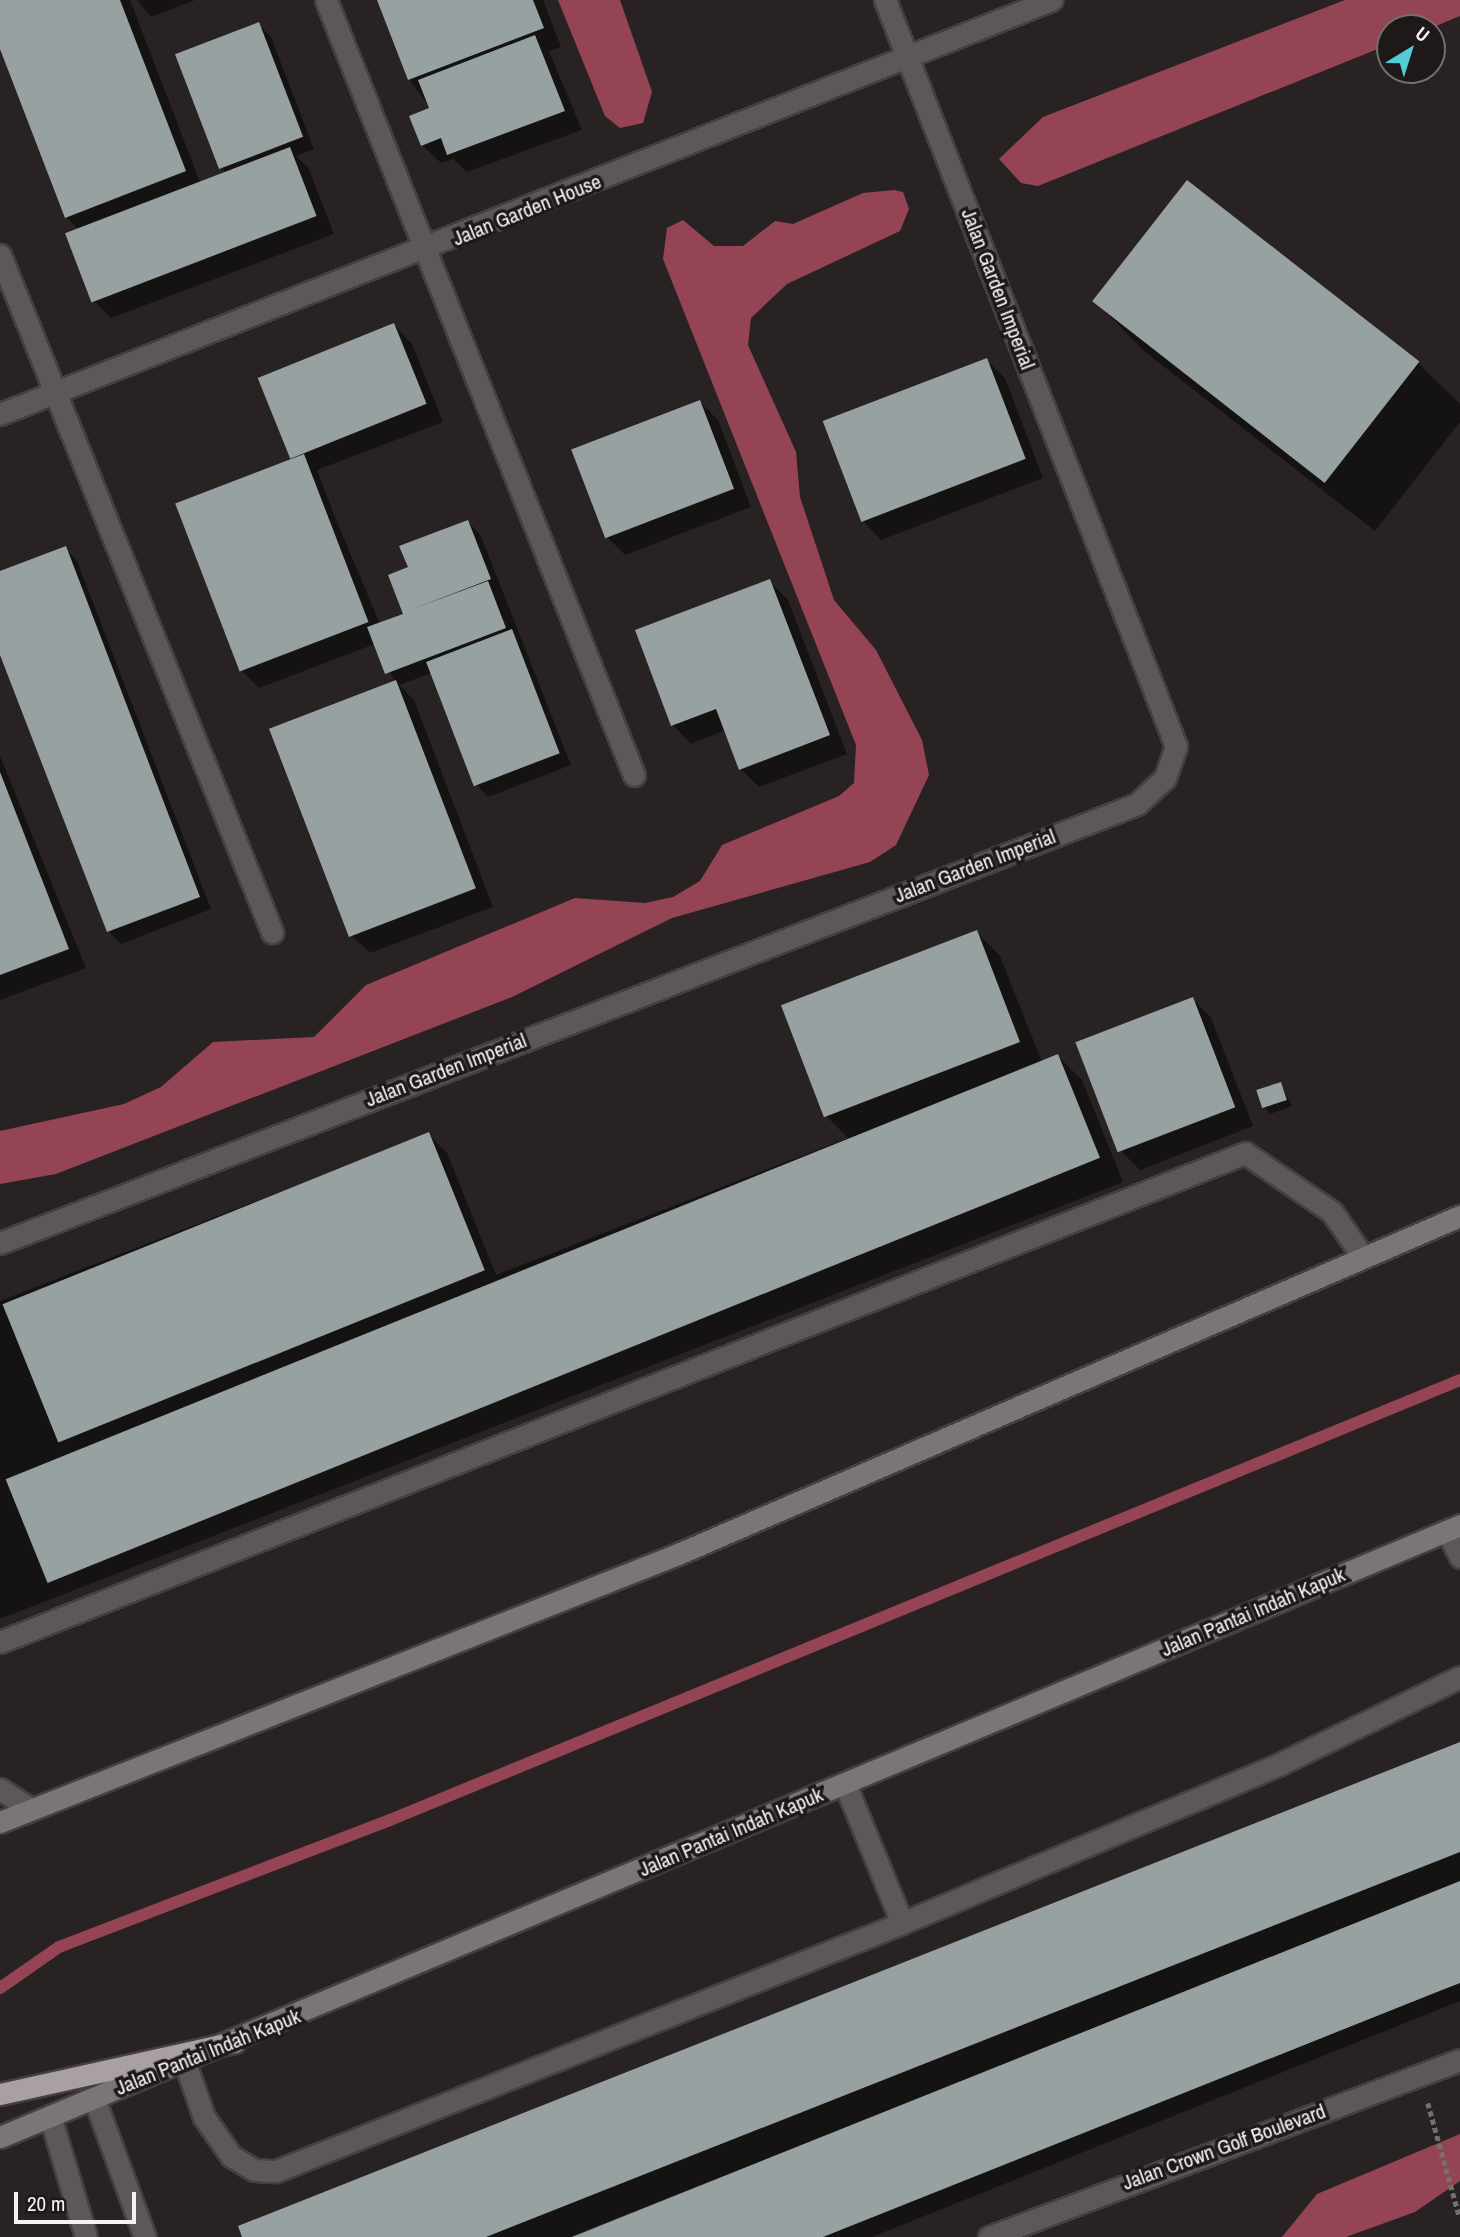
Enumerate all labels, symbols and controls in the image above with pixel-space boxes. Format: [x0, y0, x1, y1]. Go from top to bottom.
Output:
north arrow [1376, 14, 1446, 84]
text: U [1410, 20, 1435, 48]
street label: Jalan Garden House [449, 169, 605, 251]
street label: Jalan Garden Imperial [956, 205, 1040, 373]
street label: Jalan Garden Imperial [891, 824, 1059, 908]
street label: Jalan Garden Imperial [362, 1028, 530, 1112]
street label: Jalan Pantai Indah Kapuk [1157, 1562, 1349, 1662]
street label: Jalan Pantai Indah Kapuk [635, 1782, 827, 1882]
street label: Jalan Pantai Indah Kapuk [112, 2003, 304, 2101]
street label: Jalan Crown Golf Boulevard [1119, 2098, 1329, 2196]
scale bar [18, 2178, 140, 2222]
text: 20 m [27, 2189, 65, 2218]

